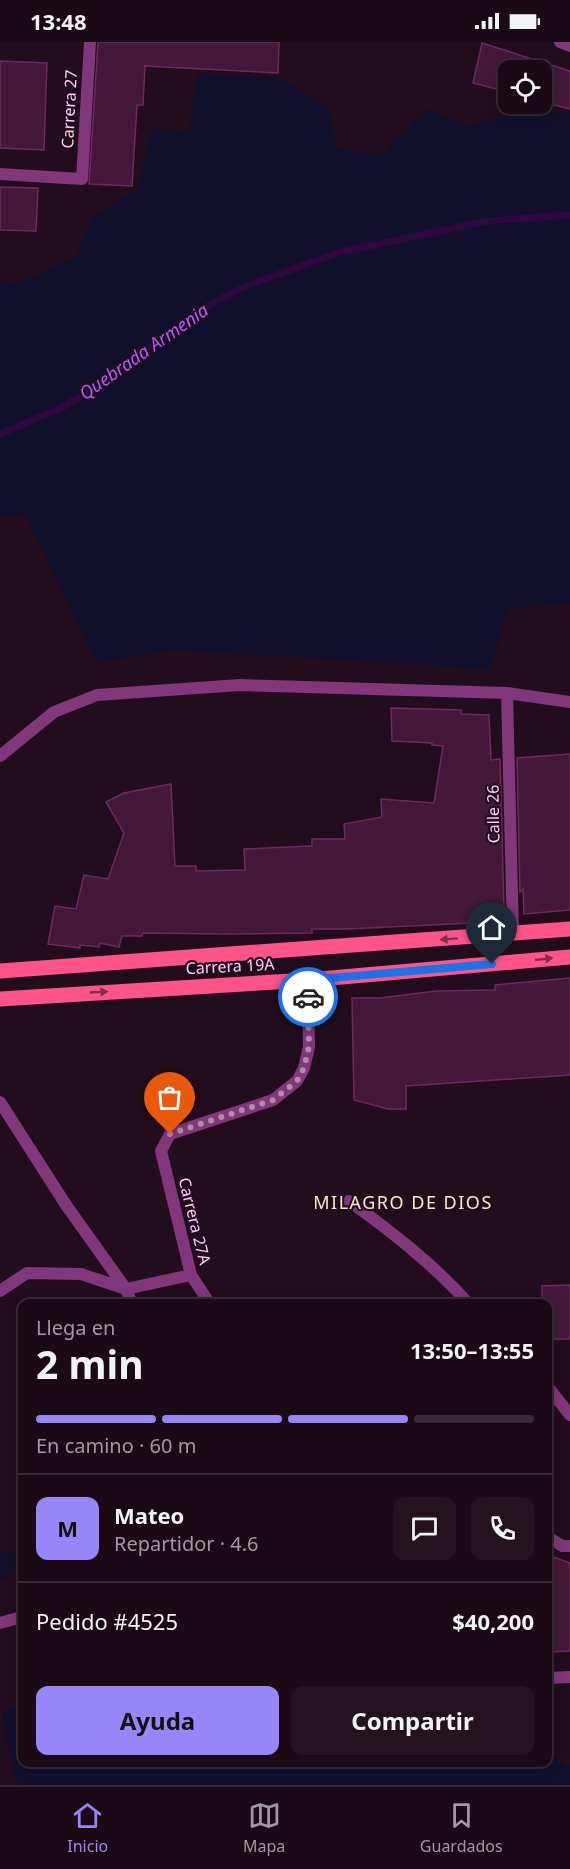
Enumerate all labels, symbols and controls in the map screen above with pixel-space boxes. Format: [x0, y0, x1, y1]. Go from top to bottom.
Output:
text: 13:48 [30, 6, 87, 36]
map controls [498, 60, 552, 114]
button: locate [498, 60, 552, 114]
street label: Carrera 27 [56, 69, 82, 149]
water label: Quebrada Armenia [74, 298, 213, 405]
street label: Calle 26 [481, 784, 505, 844]
pin [466, 902, 517, 964]
icon: home [475, 911, 508, 944]
one-way arrow [439, 934, 458, 943]
street label: Carrera 19A [185, 953, 276, 979]
one-way arrow [535, 954, 554, 964]
courier [278, 967, 338, 1027]
icon: car [292, 981, 325, 1014]
one-way arrow [89, 988, 108, 997]
pin [144, 1072, 195, 1134]
icon: bag [153, 1081, 186, 1114]
street label: Carrera 27A [174, 1175, 217, 1268]
district label: MILAGRO DE DIOS [313, 1190, 493, 1214]
text: Llega en [36, 1314, 115, 1341]
text: 13:50–13:55 [410, 1335, 534, 1365]
text: 2 min [36, 1337, 143, 1390]
text: En camino · 60 m [36, 1432, 196, 1459]
button: chat [393, 1497, 456, 1560]
button: phone [471, 1497, 534, 1560]
text: Mateo [114, 1500, 184, 1530]
text: M [57, 1513, 78, 1543]
text: Repartidor · 4.6 [114, 1530, 259, 1557]
text: Pedido #4525 [36, 1606, 178, 1636]
text: $40,200 [452, 1606, 534, 1636]
button: Ayuda [36, 1686, 279, 1755]
button: Compartir [291, 1686, 534, 1755]
tab: Inicio [67, 1799, 108, 1857]
tab: Mapa [243, 1799, 285, 1857]
tab: Guardados [420, 1799, 503, 1857]

